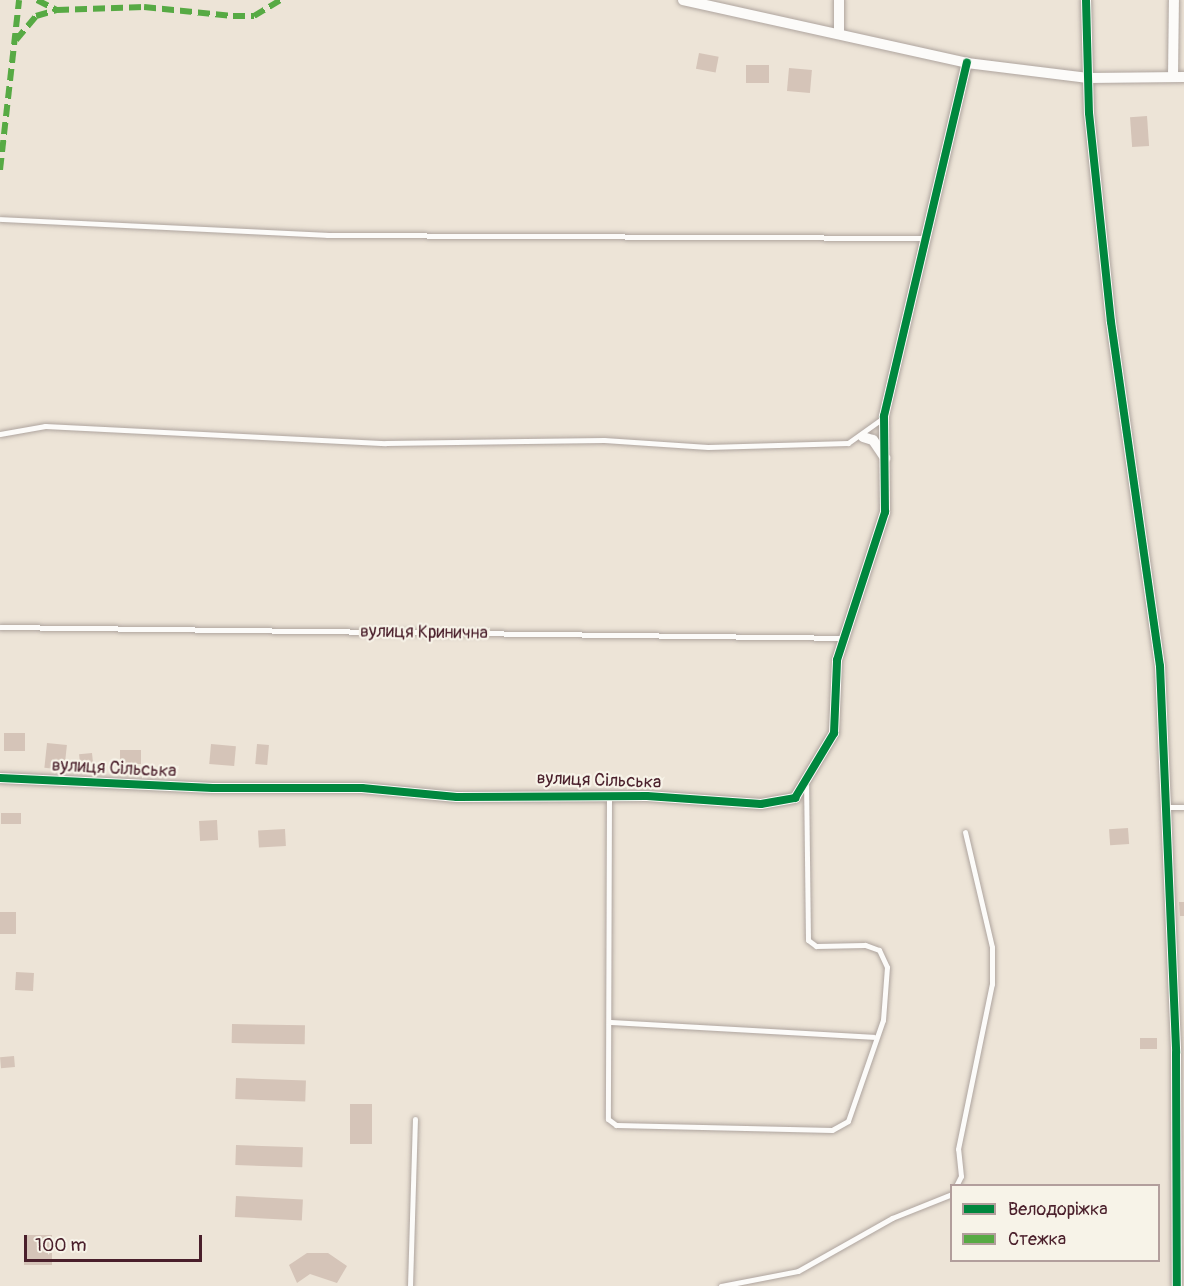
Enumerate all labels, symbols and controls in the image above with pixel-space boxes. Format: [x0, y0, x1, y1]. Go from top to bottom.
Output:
street label: вулиця Кринична [360, 621, 488, 645]
street label: вулиця Сільська [51, 755, 177, 783]
street label: вулиця Сільська [536, 768, 662, 794]
legend [950, 1184, 1160, 1262]
text: Велодоріжка [1008, 1198, 1108, 1221]
scale bar [27, 1223, 206, 1261]
text: Стежка [1008, 1228, 1066, 1251]
text: 100 m [35, 1234, 87, 1257]

